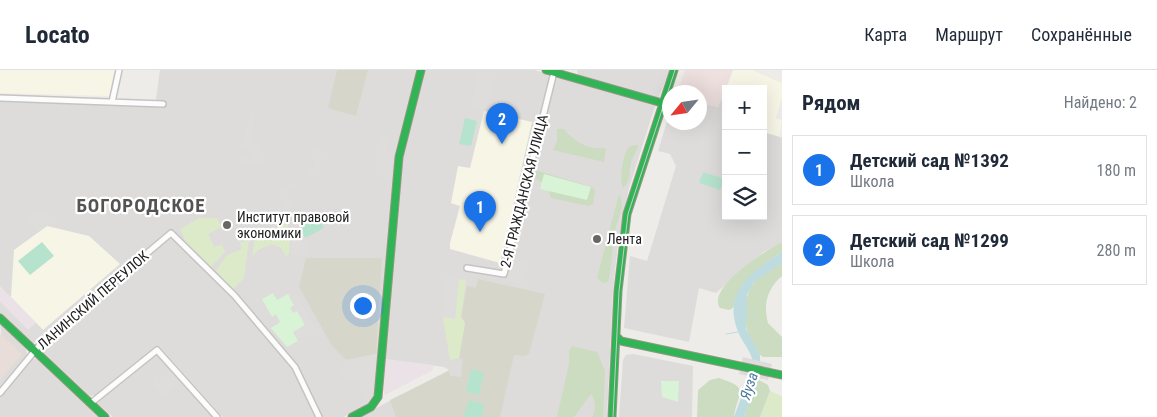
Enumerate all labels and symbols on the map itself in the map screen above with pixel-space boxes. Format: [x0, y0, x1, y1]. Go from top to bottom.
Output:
north arrow [662, 85, 707, 130]
pin: 2 [486, 103, 518, 144]
street label: 2-Я ГРАЖДАНСКАЯ УЛИЦА [497, 113, 551, 269]
pin: 1 [464, 191, 496, 232]
district label: БОГОРОДСКОЕ [76, 194, 206, 217]
place label: Институт правовой экономики [237, 209, 349, 241]
marker: Институт правовой экономики [221, 219, 233, 231]
place label: Лента [607, 231, 642, 247]
marker: Лента [591, 233, 603, 245]
street label: ЛАНИНСКИЙ ПЕРЕУЛОК [34, 247, 152, 353]
your location [350, 293, 376, 319]
water label: Яуза [736, 370, 762, 403]

